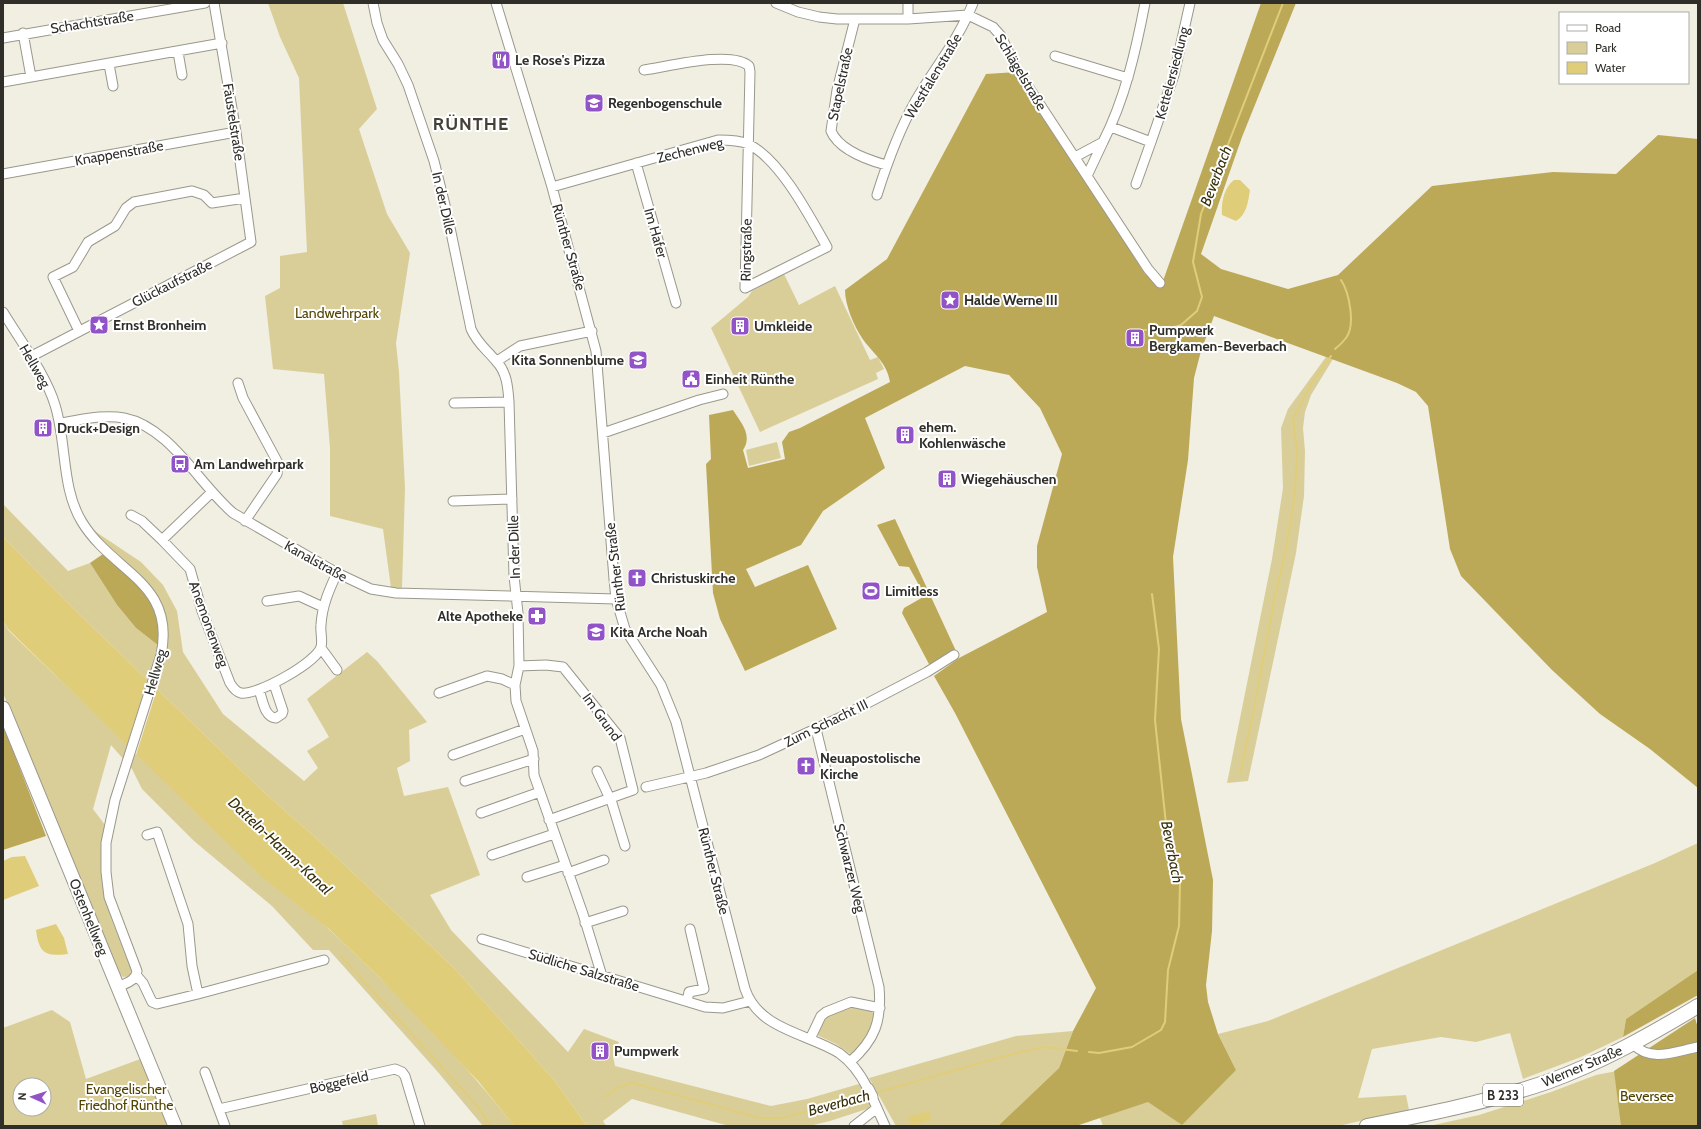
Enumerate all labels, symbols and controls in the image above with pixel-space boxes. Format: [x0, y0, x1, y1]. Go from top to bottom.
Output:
street label: Schachtstraße [49, 7, 135, 37]
legend [1559, 12, 1689, 84]
text: Road [1595, 20, 1621, 35]
street label: Kettelersiedlung [1151, 24, 1193, 121]
street label: Westfalenstraße [900, 30, 966, 122]
street label: Schlägelstraße [991, 30, 1051, 114]
text: Park [1595, 40, 1617, 55]
street label: Stapelstraße [823, 46, 857, 122]
restaurant icon: Le Rose's Pizza [490, 49, 512, 71]
place label: Le Rose's Pizza [515, 51, 605, 69]
text: Water [1595, 60, 1626, 75]
street label: Fäustelstraße [219, 82, 249, 162]
school or university icon: Regenbogenschule [583, 92, 605, 114]
place label: Regenbogenschule [608, 94, 722, 112]
district label: RÜNTHE [433, 113, 509, 135]
street label: Zechenweg [655, 133, 726, 167]
street label: Knappenstraße [73, 136, 165, 170]
water label: Beverbach [1196, 143, 1236, 209]
street label: In der Dille [428, 170, 460, 236]
street label: Rünther Straße [548, 202, 590, 292]
street label: Im Hafer [640, 206, 672, 261]
street label: Ringstraße [736, 218, 756, 282]
street label: Glückaufstraße [129, 255, 215, 311]
place icon: Halde Werne III [939, 289, 961, 311]
place label: Halde Werne III [964, 291, 1058, 309]
park label: Landwehrpark [295, 304, 380, 322]
place icon: Ernst Bronheim [88, 314, 110, 336]
building icon: Umkleide [729, 315, 751, 337]
place label: Ernst Bronheim [113, 316, 206, 334]
place label: Umkleide [754, 317, 812, 335]
place label: Pumpwerk Bergkamen-Beverbach [1149, 321, 1287, 355]
building icon: Pumpwerk Bergkamen-Beverbach [1124, 327, 1146, 349]
street label: Hellweg [15, 341, 55, 392]
school or university icon: Kita Sonnenblume [627, 349, 649, 371]
place label: Kita Sonnenblume [511, 351, 624, 369]
public building icon: Einheit Rünthe [680, 368, 702, 390]
place label: Einheit Rünthe [705, 370, 794, 388]
building icon: Druck+Design [32, 417, 54, 439]
place label: ehem. Kohlenwäsche [919, 418, 1006, 452]
place label: Druck+Design [57, 419, 140, 437]
building icon: ehem. Kohlenwäsche [894, 424, 916, 446]
bus stop icon: Am Landwehrpark [169, 453, 191, 475]
place label: Am Landwehrpark [194, 455, 304, 473]
building icon: Wiegehäuschen [936, 468, 958, 490]
place label: Wiegehäuschen [961, 470, 1056, 488]
street label: In der Dille [504, 515, 524, 579]
street label: Rünther Straße [601, 522, 629, 612]
street label: Kanalstraße [281, 536, 351, 586]
church icon: Christuskirche [626, 567, 648, 589]
place label: Christuskirche [651, 569, 736, 587]
street label: Anemonenweg [185, 578, 233, 671]
sports icon: Limitless [860, 580, 882, 602]
place label: Limitless [885, 582, 938, 600]
pharmacy icon: Alte Apotheke [526, 605, 548, 627]
place label: Alte Apotheke [437, 607, 523, 625]
school or university icon: Kita Arche Noah [585, 621, 607, 643]
place label: Kita Arche Noah [610, 623, 708, 641]
street label: Hellweg [140, 646, 170, 697]
street label: Im Grund [578, 689, 626, 745]
street label: Zum Schacht III [781, 695, 871, 751]
place label: Neuapostolische Kirche [820, 749, 921, 783]
church icon: Neuapostolische Kirche [795, 755, 817, 777]
water label: Datteln-Hamm-Kanal [225, 793, 336, 899]
water label: Beverbach [1157, 819, 1187, 885]
street label: Schwarzer Weg [830, 822, 870, 915]
street label: Rünther Straße [694, 826, 734, 916]
street label: Ostenhellweg [65, 876, 113, 959]
street label: Südliche Salzstraße [526, 945, 642, 995]
building icon: Pumpwerk [589, 1040, 611, 1062]
street label: Werner Straße [1539, 1041, 1625, 1091]
place label: Pumpwerk [614, 1042, 679, 1060]
street label: Böggefeld [308, 1066, 370, 1098]
north arrow [12, 1077, 52, 1117]
park label: Evangelischer Friedhof Rünthe [79, 1080, 173, 1114]
road number: B 233 [1483, 1084, 1523, 1106]
water label: Beverbach [806, 1086, 872, 1120]
park label: Beversee [1620, 1087, 1674, 1105]
text: N [15, 1092, 29, 1101]

